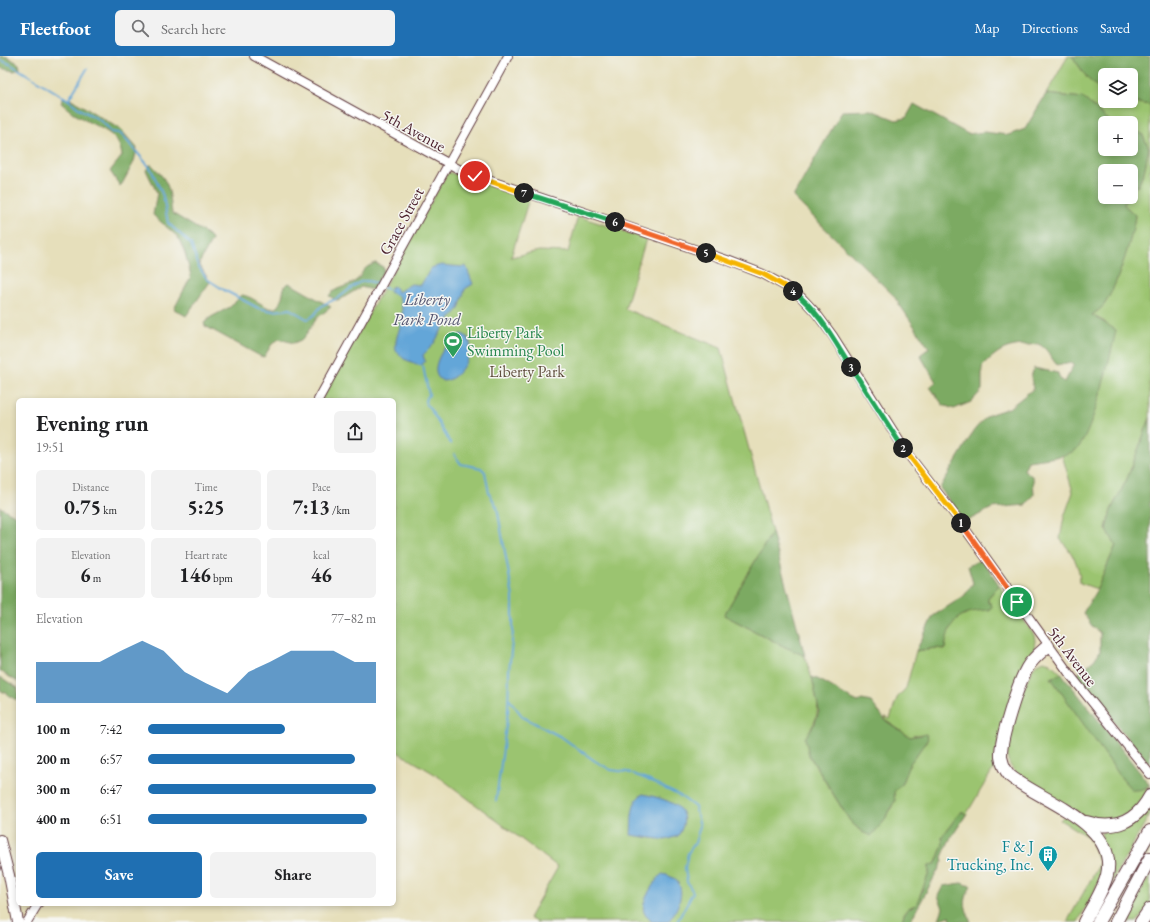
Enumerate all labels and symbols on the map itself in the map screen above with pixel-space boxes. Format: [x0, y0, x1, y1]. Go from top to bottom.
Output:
street label: 5th Avenue [378, 104, 449, 157]
pin [458, 159, 492, 193]
pin: 7 [514, 183, 534, 203]
street label: Grace Street [374, 184, 429, 259]
pin: 6 [605, 212, 625, 232]
pin: 5 [696, 243, 716, 263]
pin: 4 [783, 281, 803, 301]
water label: Liberty Park Pond [393, 288, 461, 330]
place label: Liberty Park Swimming Pool [467, 322, 564, 361]
sports icon: Liberty Park Swimming Pool [442, 330, 464, 358]
pin: 3 [841, 357, 861, 377]
park label: Liberty Park [489, 361, 565, 382]
pin: 2 [893, 438, 913, 458]
pin: 1 [951, 513, 971, 533]
pin [1000, 585, 1034, 619]
street label: 5th Avenue [1043, 622, 1102, 691]
place label: F & J Trucking, Inc. [947, 836, 1034, 875]
building icon: F & J Trucking, Inc. [1037, 844, 1059, 872]

